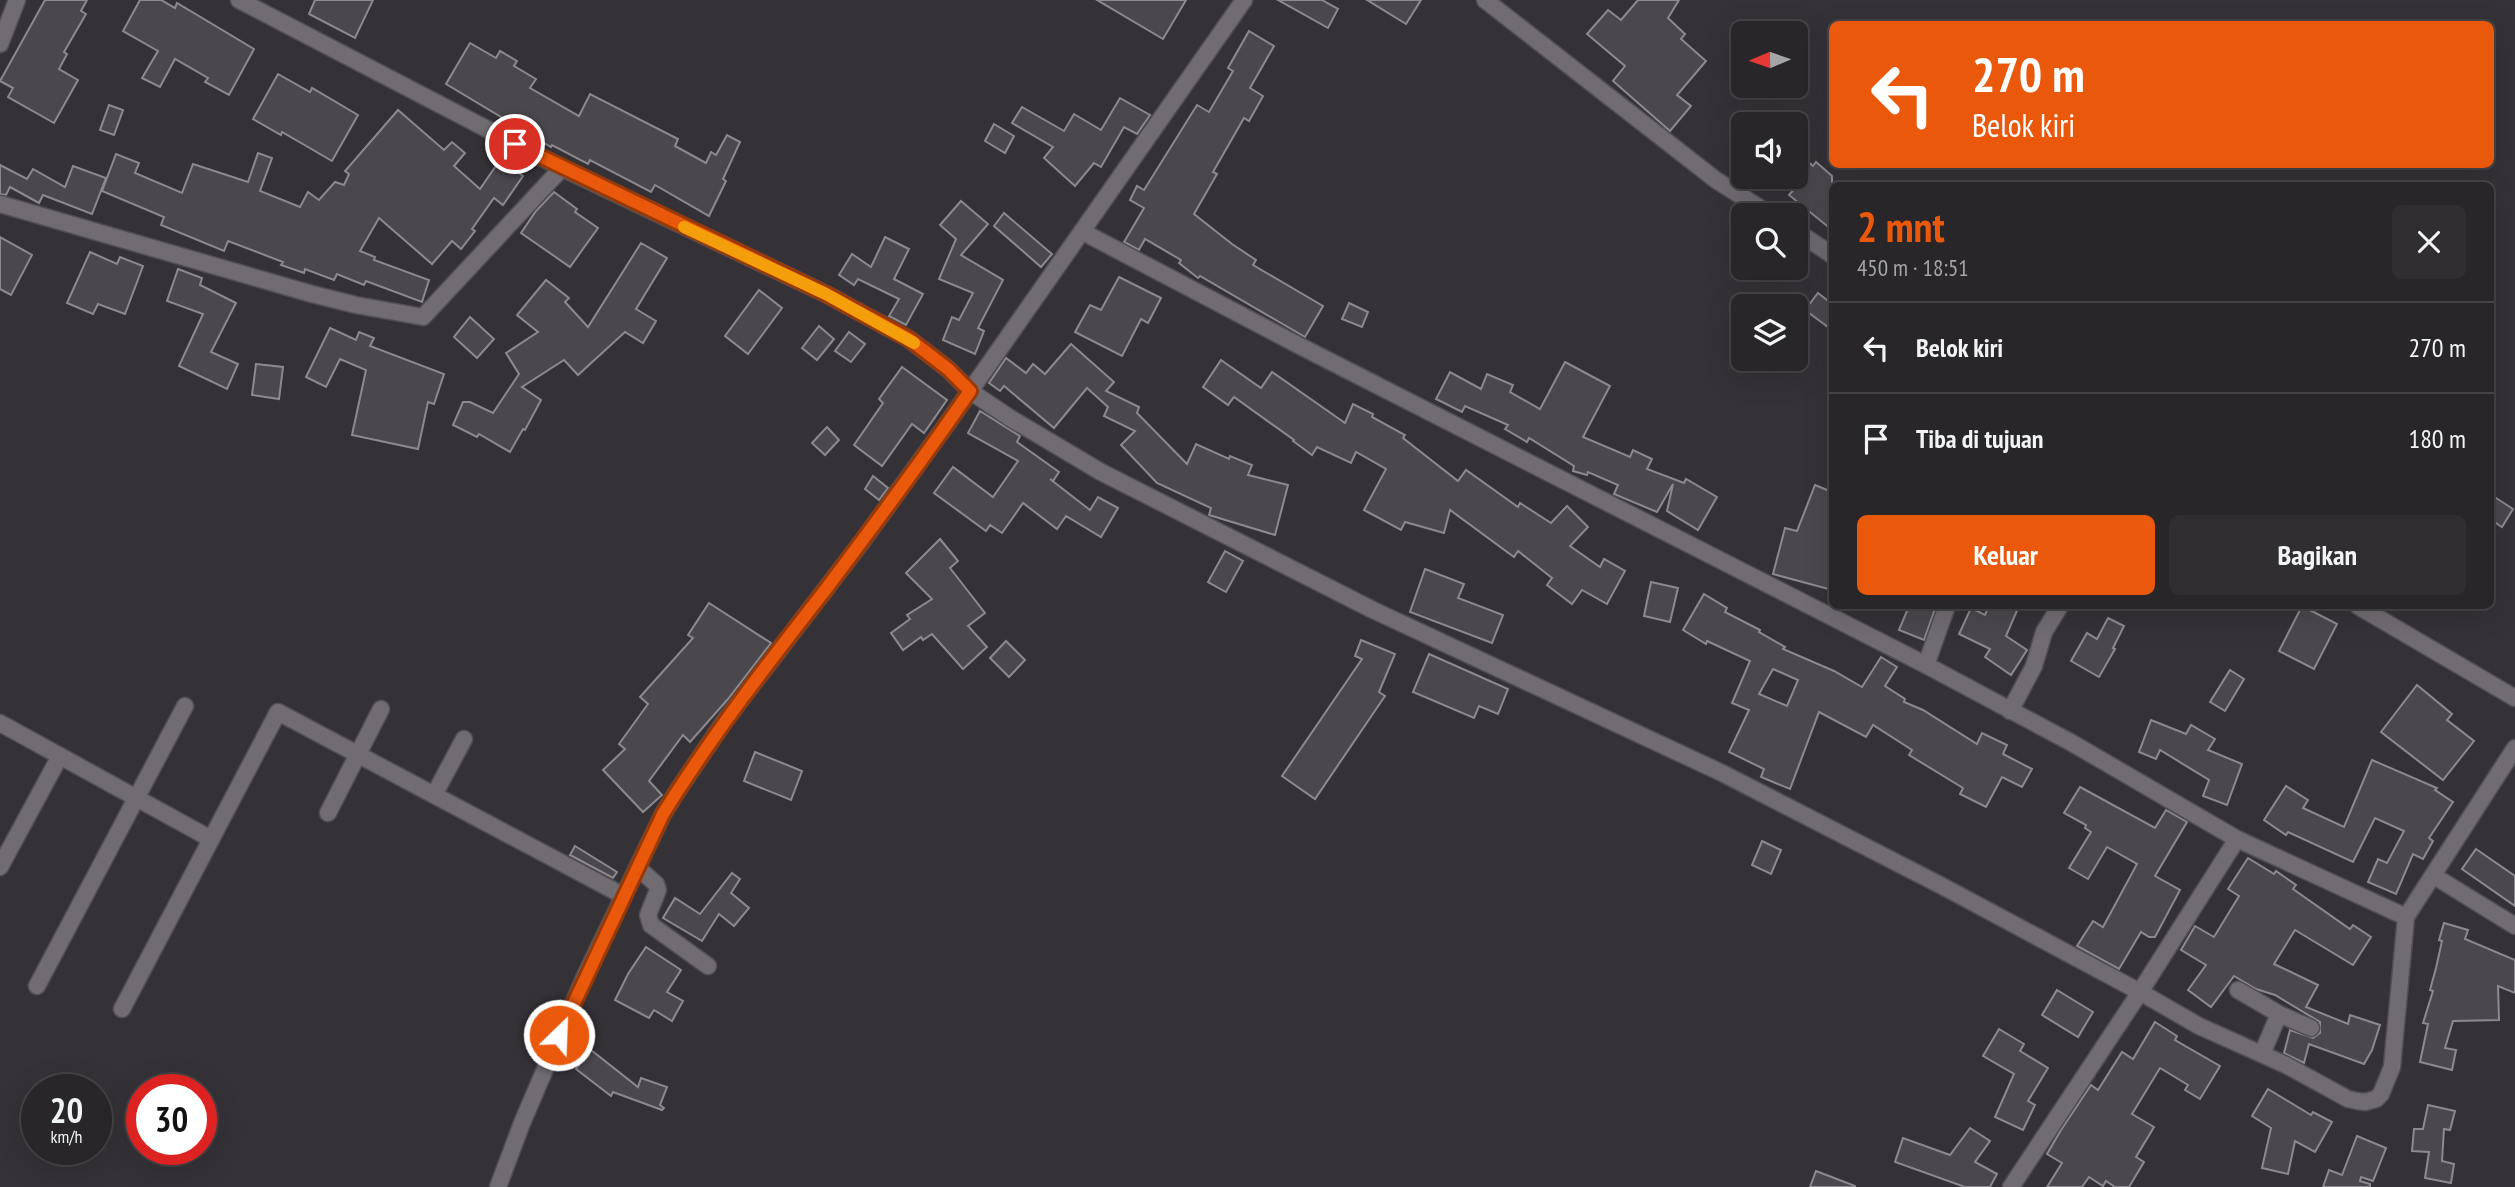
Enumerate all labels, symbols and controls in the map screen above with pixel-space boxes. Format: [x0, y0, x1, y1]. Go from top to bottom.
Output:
north arrow [1731, 21, 1808, 98]
map controls [1731, 21, 1808, 371]
text: 270 m [1972, 42, 2085, 106]
icon: left [1857, 49, 1948, 140]
text: Belok kiri [1972, 104, 2075, 146]
button: sound [1731, 112, 1808, 189]
pin [485, 114, 545, 174]
icon: arrive [496, 125, 534, 163]
text: 2 mnt [1857, 199, 1945, 254]
button: search [1731, 203, 1808, 280]
button: close [2392, 205, 2466, 279]
text: 450 m · 18:51 [1857, 253, 1969, 282]
button: layers [1731, 294, 1808, 371]
icon: left [1857, 329, 1895, 367]
text: Belok kiri [1916, 331, 2003, 364]
text: 270 m [2408, 331, 2466, 364]
icon: arrive [1857, 420, 1895, 458]
text: Tiba di tujuan [1916, 422, 2044, 455]
text: 180 m [2408, 422, 2466, 455]
button: Keluar [1857, 515, 2155, 595]
button: Bagikan [2169, 515, 2466, 595]
position arrow [522, 998, 596, 1072]
speed limit sign: 30 [126, 1074, 217, 1165]
text: 20 [50, 1087, 83, 1133]
text: km/h [51, 1125, 82, 1148]

